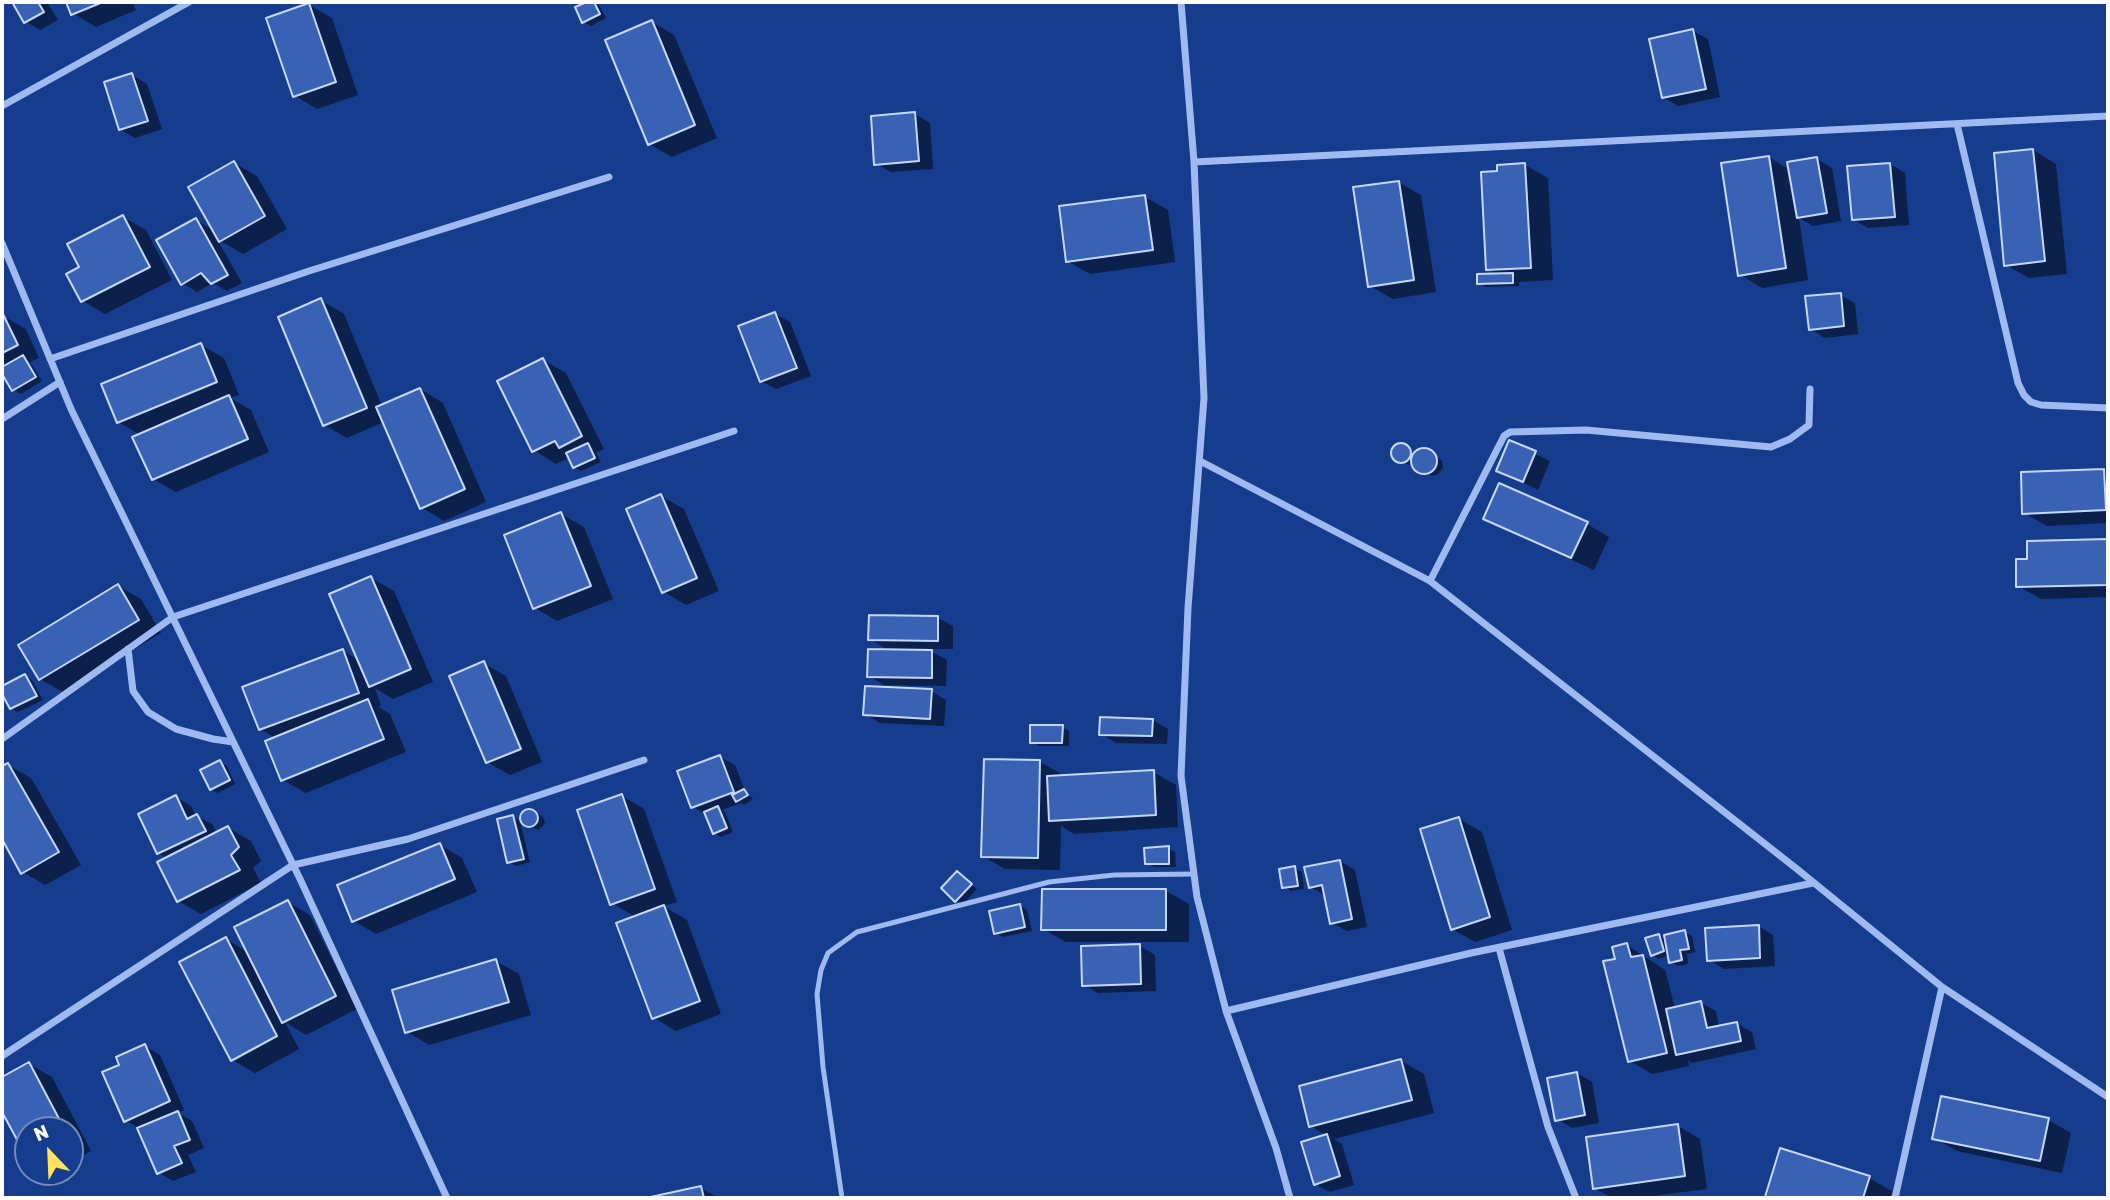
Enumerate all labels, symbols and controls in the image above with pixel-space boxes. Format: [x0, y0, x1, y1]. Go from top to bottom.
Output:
north arrow [14, 1116, 84, 1186]
text: N [31, 1120, 52, 1146]

